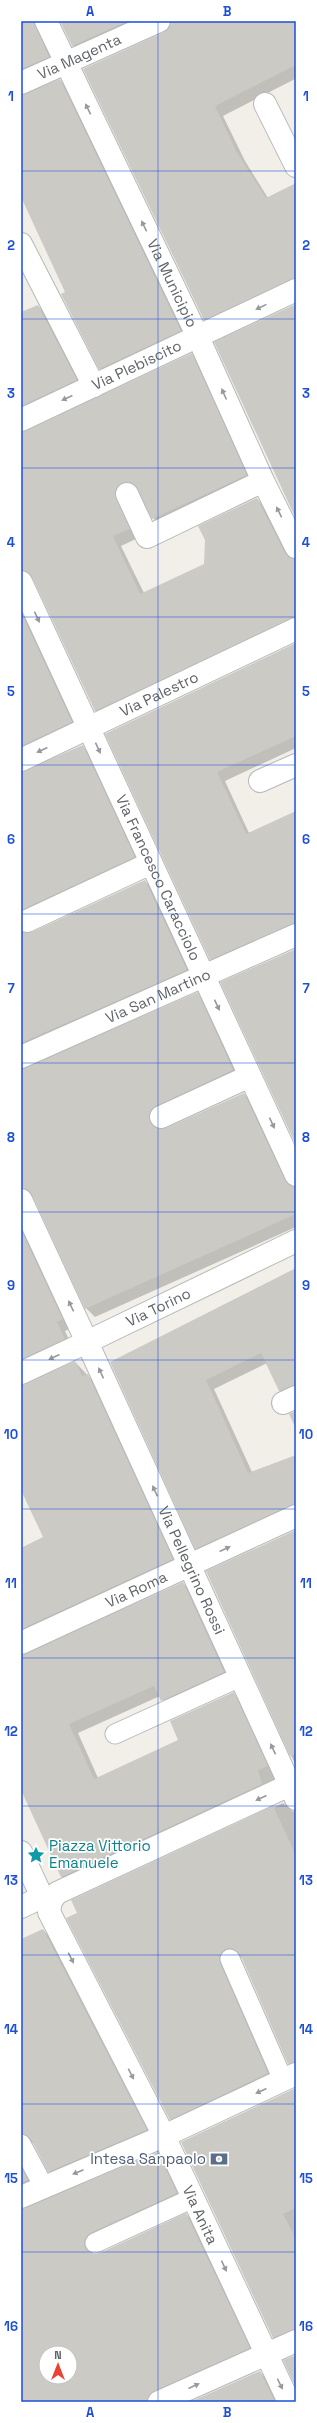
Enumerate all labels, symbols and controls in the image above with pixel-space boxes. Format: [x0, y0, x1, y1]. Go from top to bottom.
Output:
text: A [86, 3, 95, 20]
text: B [223, 3, 232, 20]
street label: Via Magenta [34, 29, 124, 83]
text: 1 [8, 88, 14, 105]
text: 1 [303, 88, 309, 105]
one-way arrow [85, 104, 91, 115]
one-way arrow [141, 221, 147, 232]
street label: Via Municipio [143, 236, 202, 330]
text: 2 [7, 237, 15, 254]
text: 2 [302, 237, 310, 254]
one-way arrow [255, 304, 267, 310]
street label: Via Plebiscito [89, 336, 184, 394]
text: 3 [7, 385, 15, 402]
text: 3 [302, 385, 310, 402]
one-way arrow [221, 389, 227, 400]
one-way arrow [62, 395, 73, 401]
one-way arrow [276, 507, 282, 518]
text: 4 [7, 534, 15, 551]
text: 4 [302, 534, 310, 551]
one-way arrow [34, 611, 40, 623]
street label: Via Palestro [117, 667, 201, 721]
text: 5 [7, 683, 15, 700]
text: 5 [302, 683, 310, 700]
one-way arrow [95, 742, 101, 753]
one-way arrow [36, 747, 48, 753]
street label: Via Francesco Caracciolo [112, 792, 205, 964]
text: 6 [7, 831, 15, 848]
text: 6 [302, 831, 310, 848]
street label: Via San Martino [103, 964, 213, 1027]
text: 7 [7, 980, 15, 997]
text: 7 [302, 980, 310, 997]
one-way arrow [214, 1000, 220, 1011]
one-way arrow [269, 1117, 275, 1129]
text: 8 [7, 1129, 15, 1146]
text: 8 [302, 1129, 310, 1146]
text: 9 [7, 1277, 15, 1294]
text: 9 [302, 1277, 310, 1294]
street label: Via Torino [123, 1283, 194, 1331]
one-way arrow [68, 1301, 74, 1312]
one-way arrow [48, 1354, 60, 1360]
one-way arrow [98, 1367, 104, 1378]
text: 10 [4, 1426, 18, 1443]
text: 10 [299, 1426, 313, 1443]
one-way arrow [152, 1485, 159, 1497]
street label: Via Pellegrino Rossi [154, 1503, 230, 1637]
one-way arrow [219, 1546, 231, 1552]
street label: Via Roma [102, 1567, 170, 1612]
text: 11 [5, 1575, 17, 1592]
text: 11 [300, 1575, 312, 1592]
text: 12 [4, 1723, 18, 1740]
text: 12 [299, 1723, 313, 1740]
one-way arrow [270, 1744, 276, 1755]
one-way arrow [255, 1795, 266, 1801]
place label: Piazza Vittorio Emanuele [49, 1836, 151, 1872]
place icon: Piazza Vittorio Emanuele [26, 1845, 46, 1865]
text: 13 [4, 1872, 18, 1889]
text: 13 [299, 1872, 313, 1889]
one-way arrow [68, 1952, 75, 1964]
text: 14 [4, 2021, 18, 2038]
text: 14 [299, 2021, 313, 2038]
one-way arrow [128, 2068, 135, 2079]
one-way arrow [255, 2088, 266, 2094]
place label: Intesa Sanpaolo [90, 2149, 206, 2168]
bank icon: Intesa Sanpaolo [209, 2149, 229, 2169]
text: 15 [4, 2170, 18, 2187]
one-way arrow [72, 2170, 84, 2176]
text: 15 [299, 2170, 313, 2187]
street label: Via Anita [179, 2182, 223, 2248]
one-way arrow [221, 2261, 227, 2272]
text: 16 [4, 2318, 18, 2335]
text: 16 [299, 2318, 313, 2335]
north arrow [38, 2345, 78, 2385]
text: N [54, 2348, 62, 2362]
one-way arrow [277, 2378, 283, 2390]
one-way arrow [189, 2383, 200, 2389]
text: A [86, 2404, 95, 2421]
text: B [223, 2404, 232, 2421]

